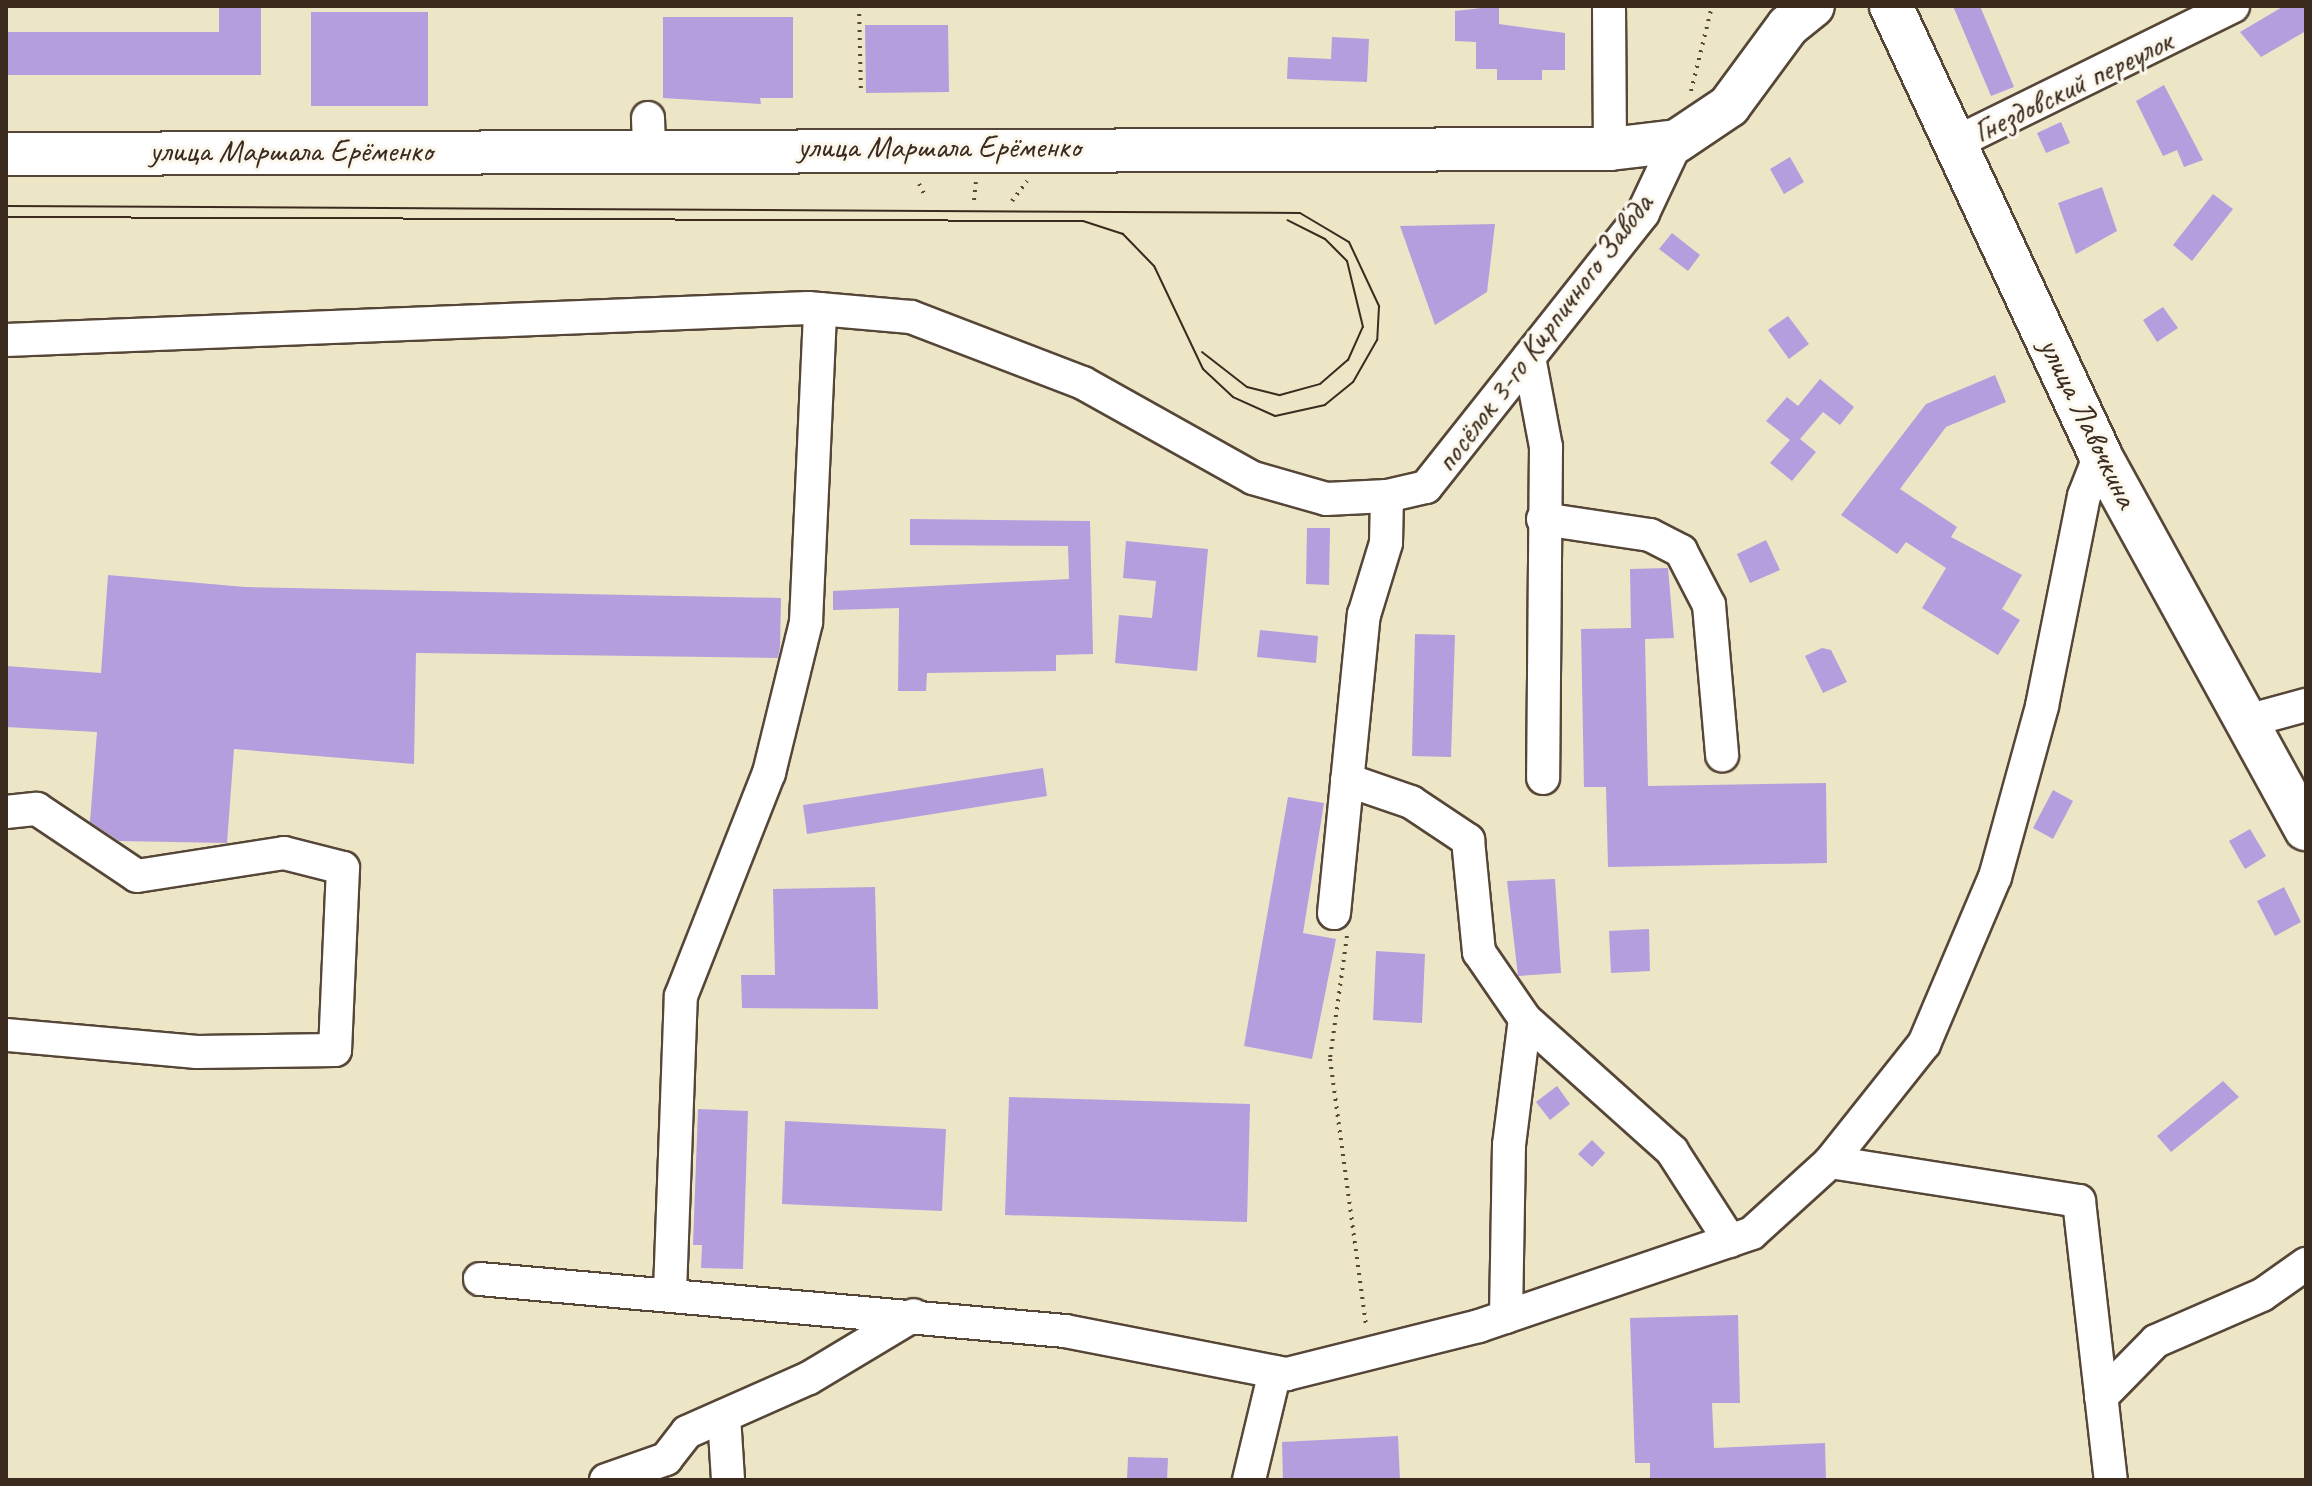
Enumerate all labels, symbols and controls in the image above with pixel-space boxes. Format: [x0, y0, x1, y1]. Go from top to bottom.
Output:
street label: Гнездовский переулок [1967, 22, 2179, 152]
street label: улица Маршала Ерёменко [798, 128, 1080, 166]
street label: улица Маршала Ерёменко [150, 132, 432, 170]
street label: посёлок 3-го Кирпичного Завода [1425, 184, 1663, 482]
street label: улица Лавочкина [2030, 331, 2146, 515]

